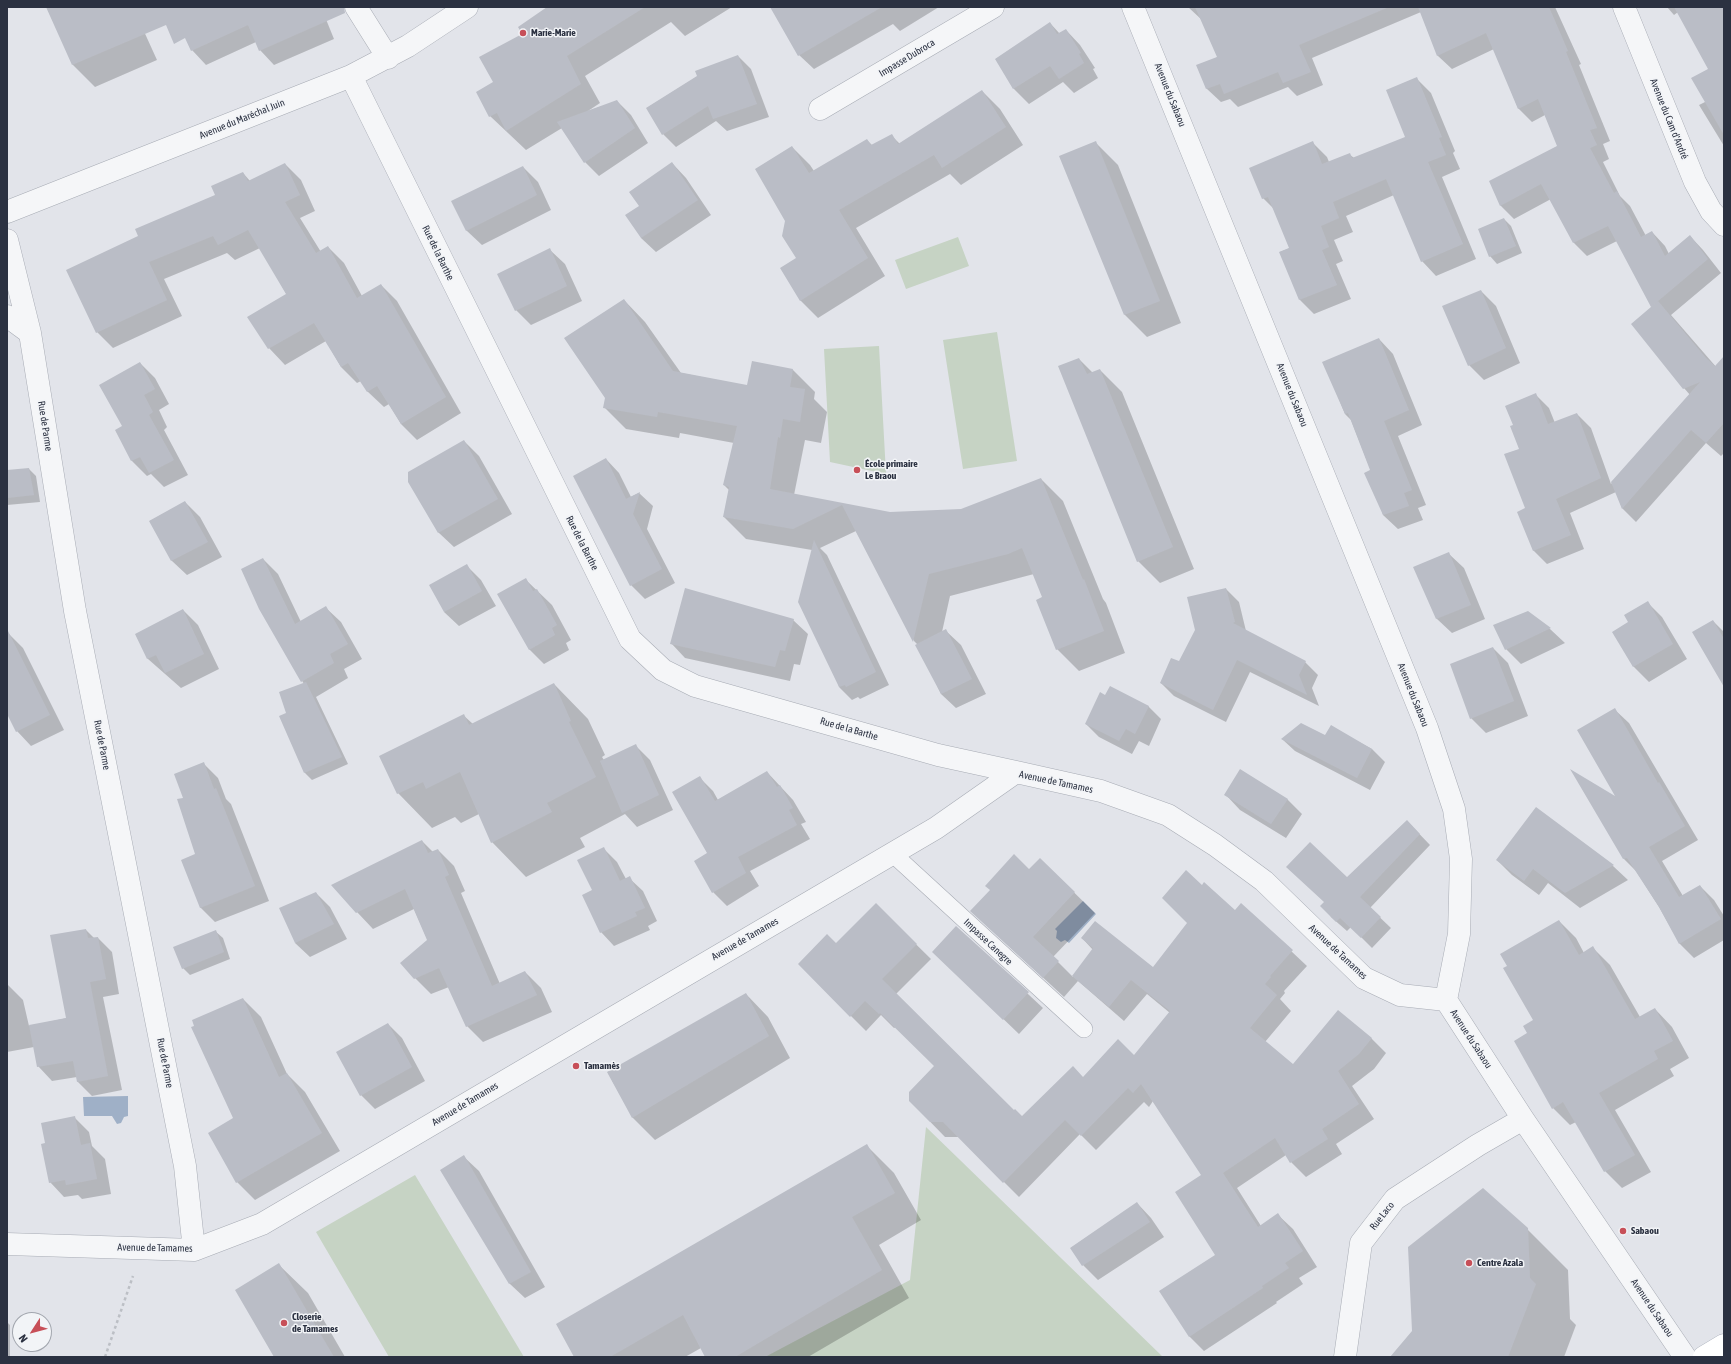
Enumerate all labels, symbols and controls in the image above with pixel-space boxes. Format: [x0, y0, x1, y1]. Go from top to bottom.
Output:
place label: Marie-Marie [531, 27, 576, 39]
marker: Marie-Marie [518, 28, 528, 38]
street label: Impasse Dubroca [877, 37, 937, 79]
street label: Avenue du Sabaou [1152, 61, 1188, 129]
street label: Avenue du Cam d'André [1647, 77, 1691, 161]
street label: Avenue du Maréchal Juin [197, 96, 287, 142]
street label: Rue de la Barthe [420, 224, 456, 282]
street label: Avenue du Sabaou [1274, 361, 1310, 429]
street label: Rue de Parme [35, 400, 55, 452]
place label: École primaire Le Braou [865, 458, 918, 482]
marker: École primaire Le Braou [852, 465, 862, 475]
street label: Rue de la Barthe [563, 514, 601, 572]
street label: Avenue du Sabaou [1395, 661, 1431, 729]
street label: Rue de la Barthe [819, 715, 879, 743]
street label: Rue de Parme [91, 719, 113, 771]
street label: Avenue de Tamames [1018, 768, 1094, 796]
street label: Avenue de Tamames [709, 915, 781, 963]
street label: Impasse Canegre [961, 916, 1015, 968]
street label: Avenue de Tamames [1306, 922, 1370, 982]
street label: Avenue du Sabaou [1448, 1007, 1494, 1071]
street label: Rue de Parme [154, 1037, 176, 1089]
place label: Tamamès [584, 1060, 619, 1072]
marker: Tamamès [571, 1061, 581, 1071]
street label: Avenue de Tamames [430, 1080, 500, 1128]
street label: Rue Laco [1367, 1199, 1397, 1233]
place label: Sabaou [1631, 1225, 1659, 1237]
marker: Sabaou [1618, 1226, 1628, 1236]
street label: Avenue de Tamames [117, 1241, 193, 1255]
place label: Centre Azala [1477, 1257, 1523, 1269]
marker: Centre Azala [1464, 1258, 1474, 1268]
street label: Avenue du Sabaou [1628, 1277, 1676, 1339]
place label: Closerie de Tamames [292, 1311, 338, 1334]
north arrow [12, 1312, 52, 1352]
marker: Closerie de Tamames [279, 1318, 289, 1328]
text: N [16, 1332, 30, 1345]

